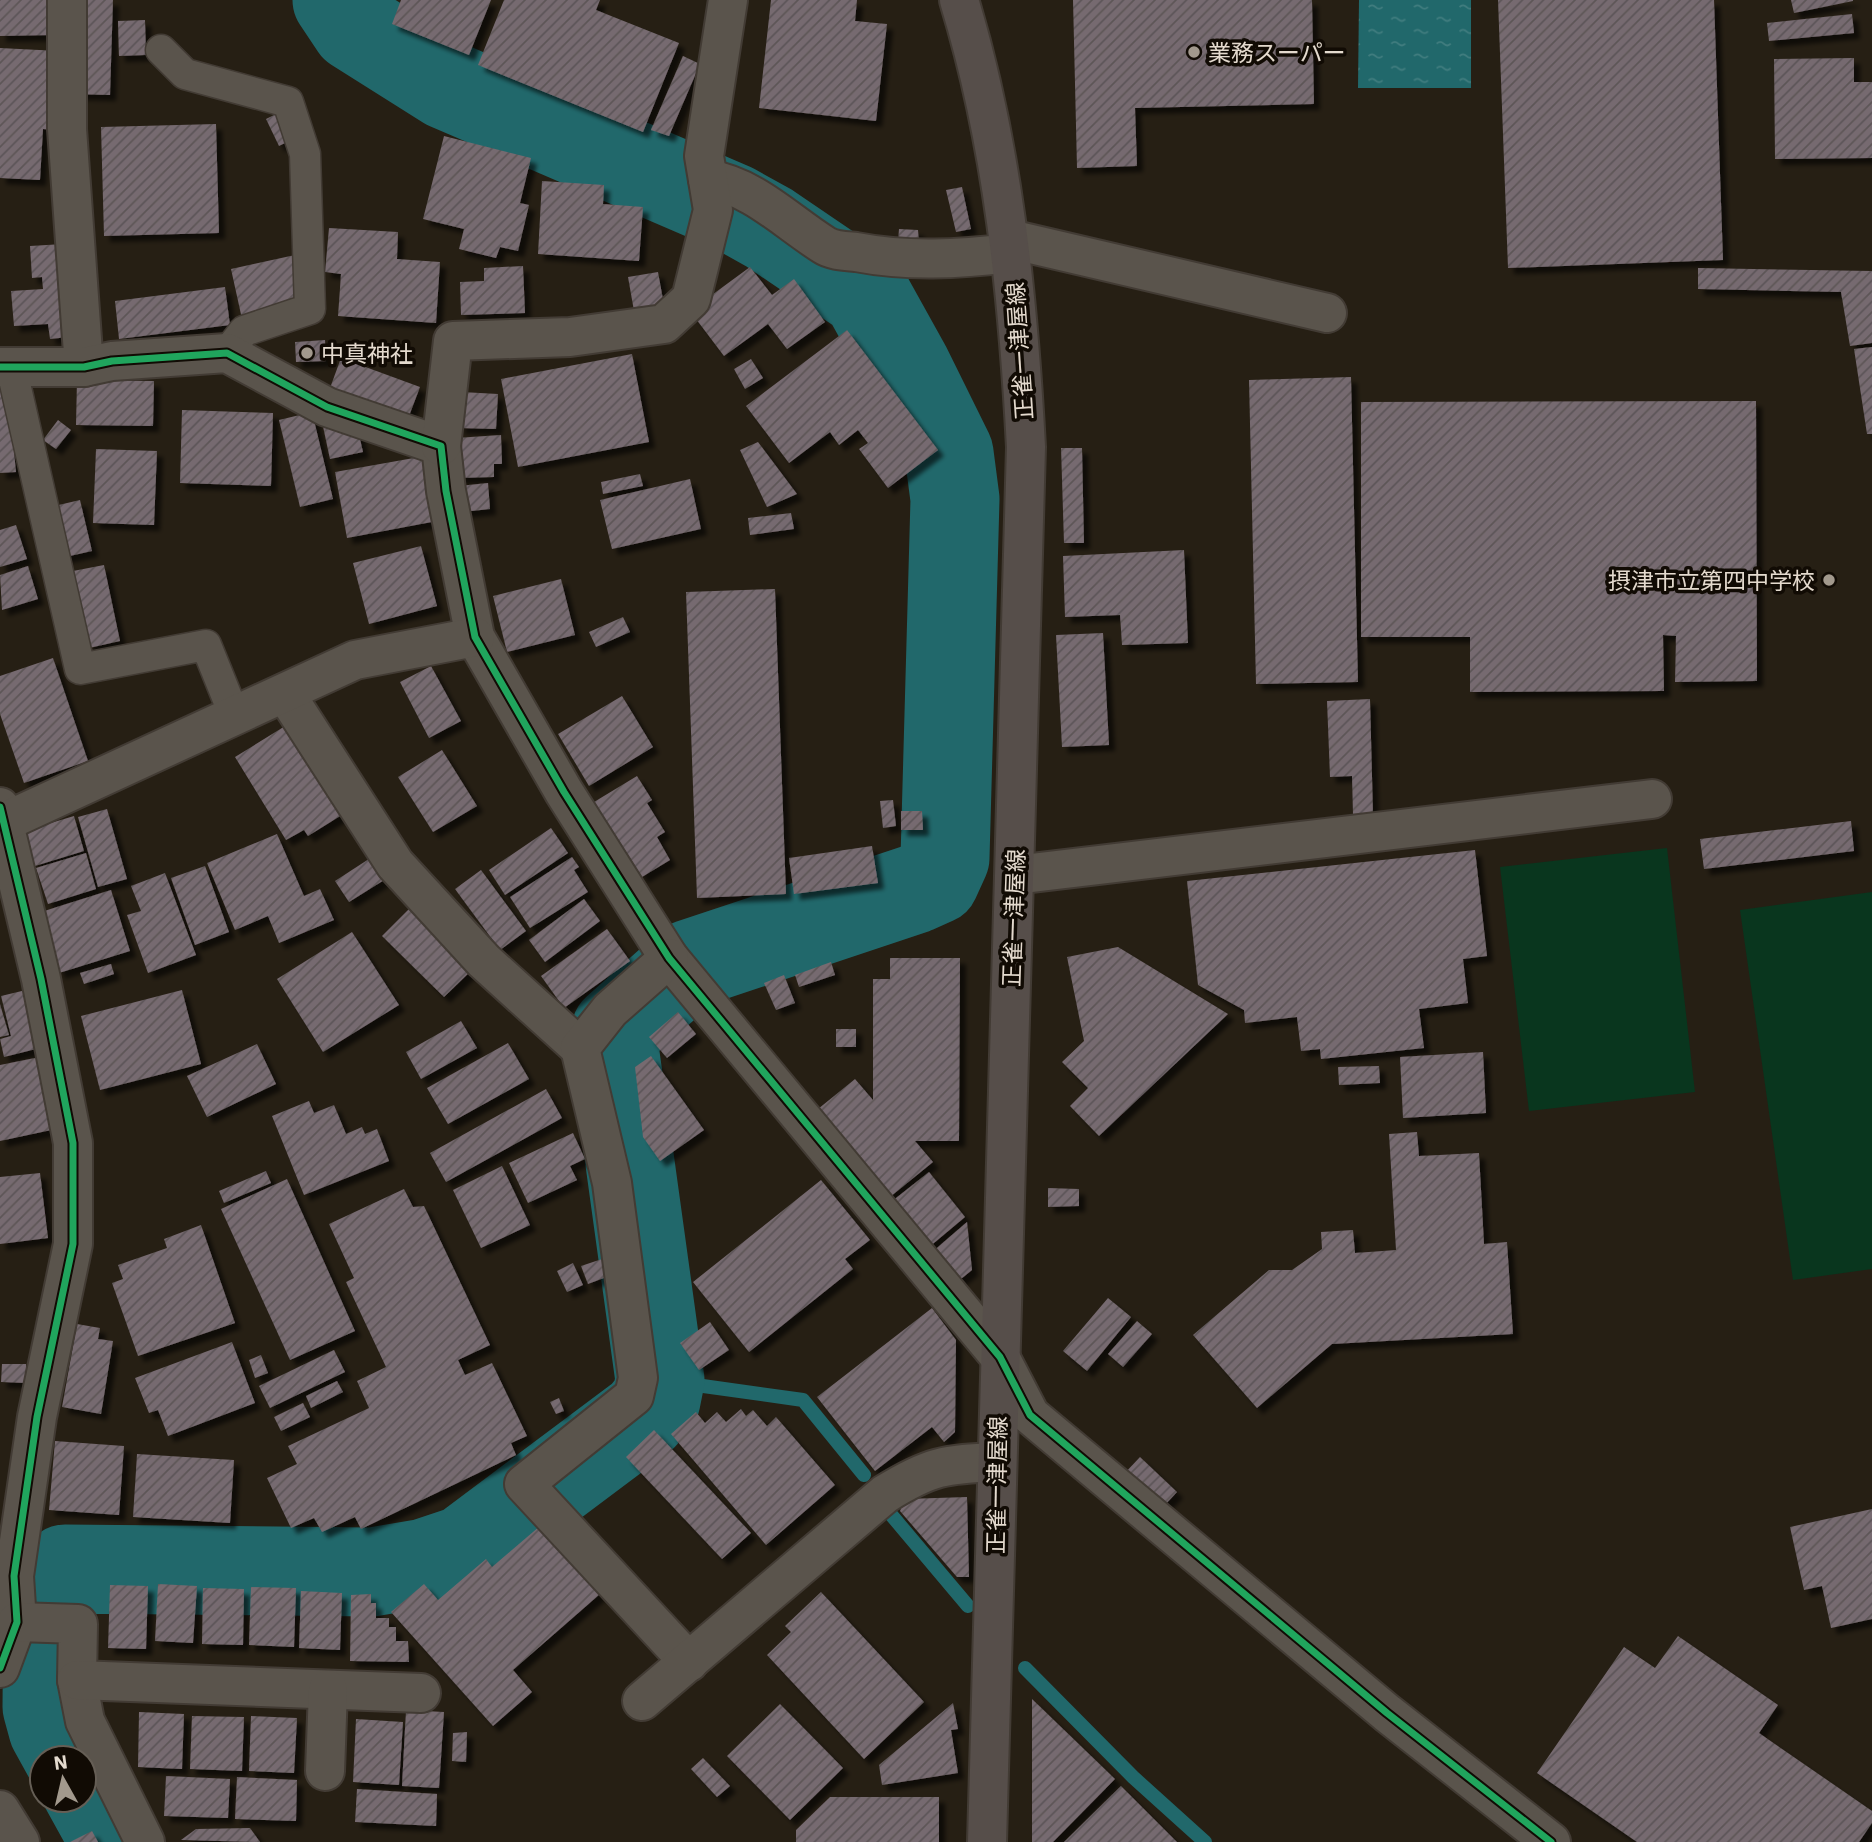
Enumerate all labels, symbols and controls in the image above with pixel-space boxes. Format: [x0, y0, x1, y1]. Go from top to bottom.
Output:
place label: 業務スーパー [1208, 37, 1346, 67]
marker: 業務スーパー [1186, 44, 1202, 60]
street label: 正雀一津屋線 [999, 281, 1039, 421]
place label: 中真神社 [321, 338, 413, 368]
marker: 中真神社 [299, 345, 315, 361]
place label: 摂津市立第四中学校 [1608, 565, 1815, 595]
marker: 摂津市立第四中学校 [1821, 572, 1837, 588]
street label: 正雀一津屋線 [996, 849, 1030, 987]
street label: 正雀一津屋線 [980, 1416, 1012, 1554]
north arrow [28, 1744, 98, 1814]
text: N [52, 1749, 69, 1775]

